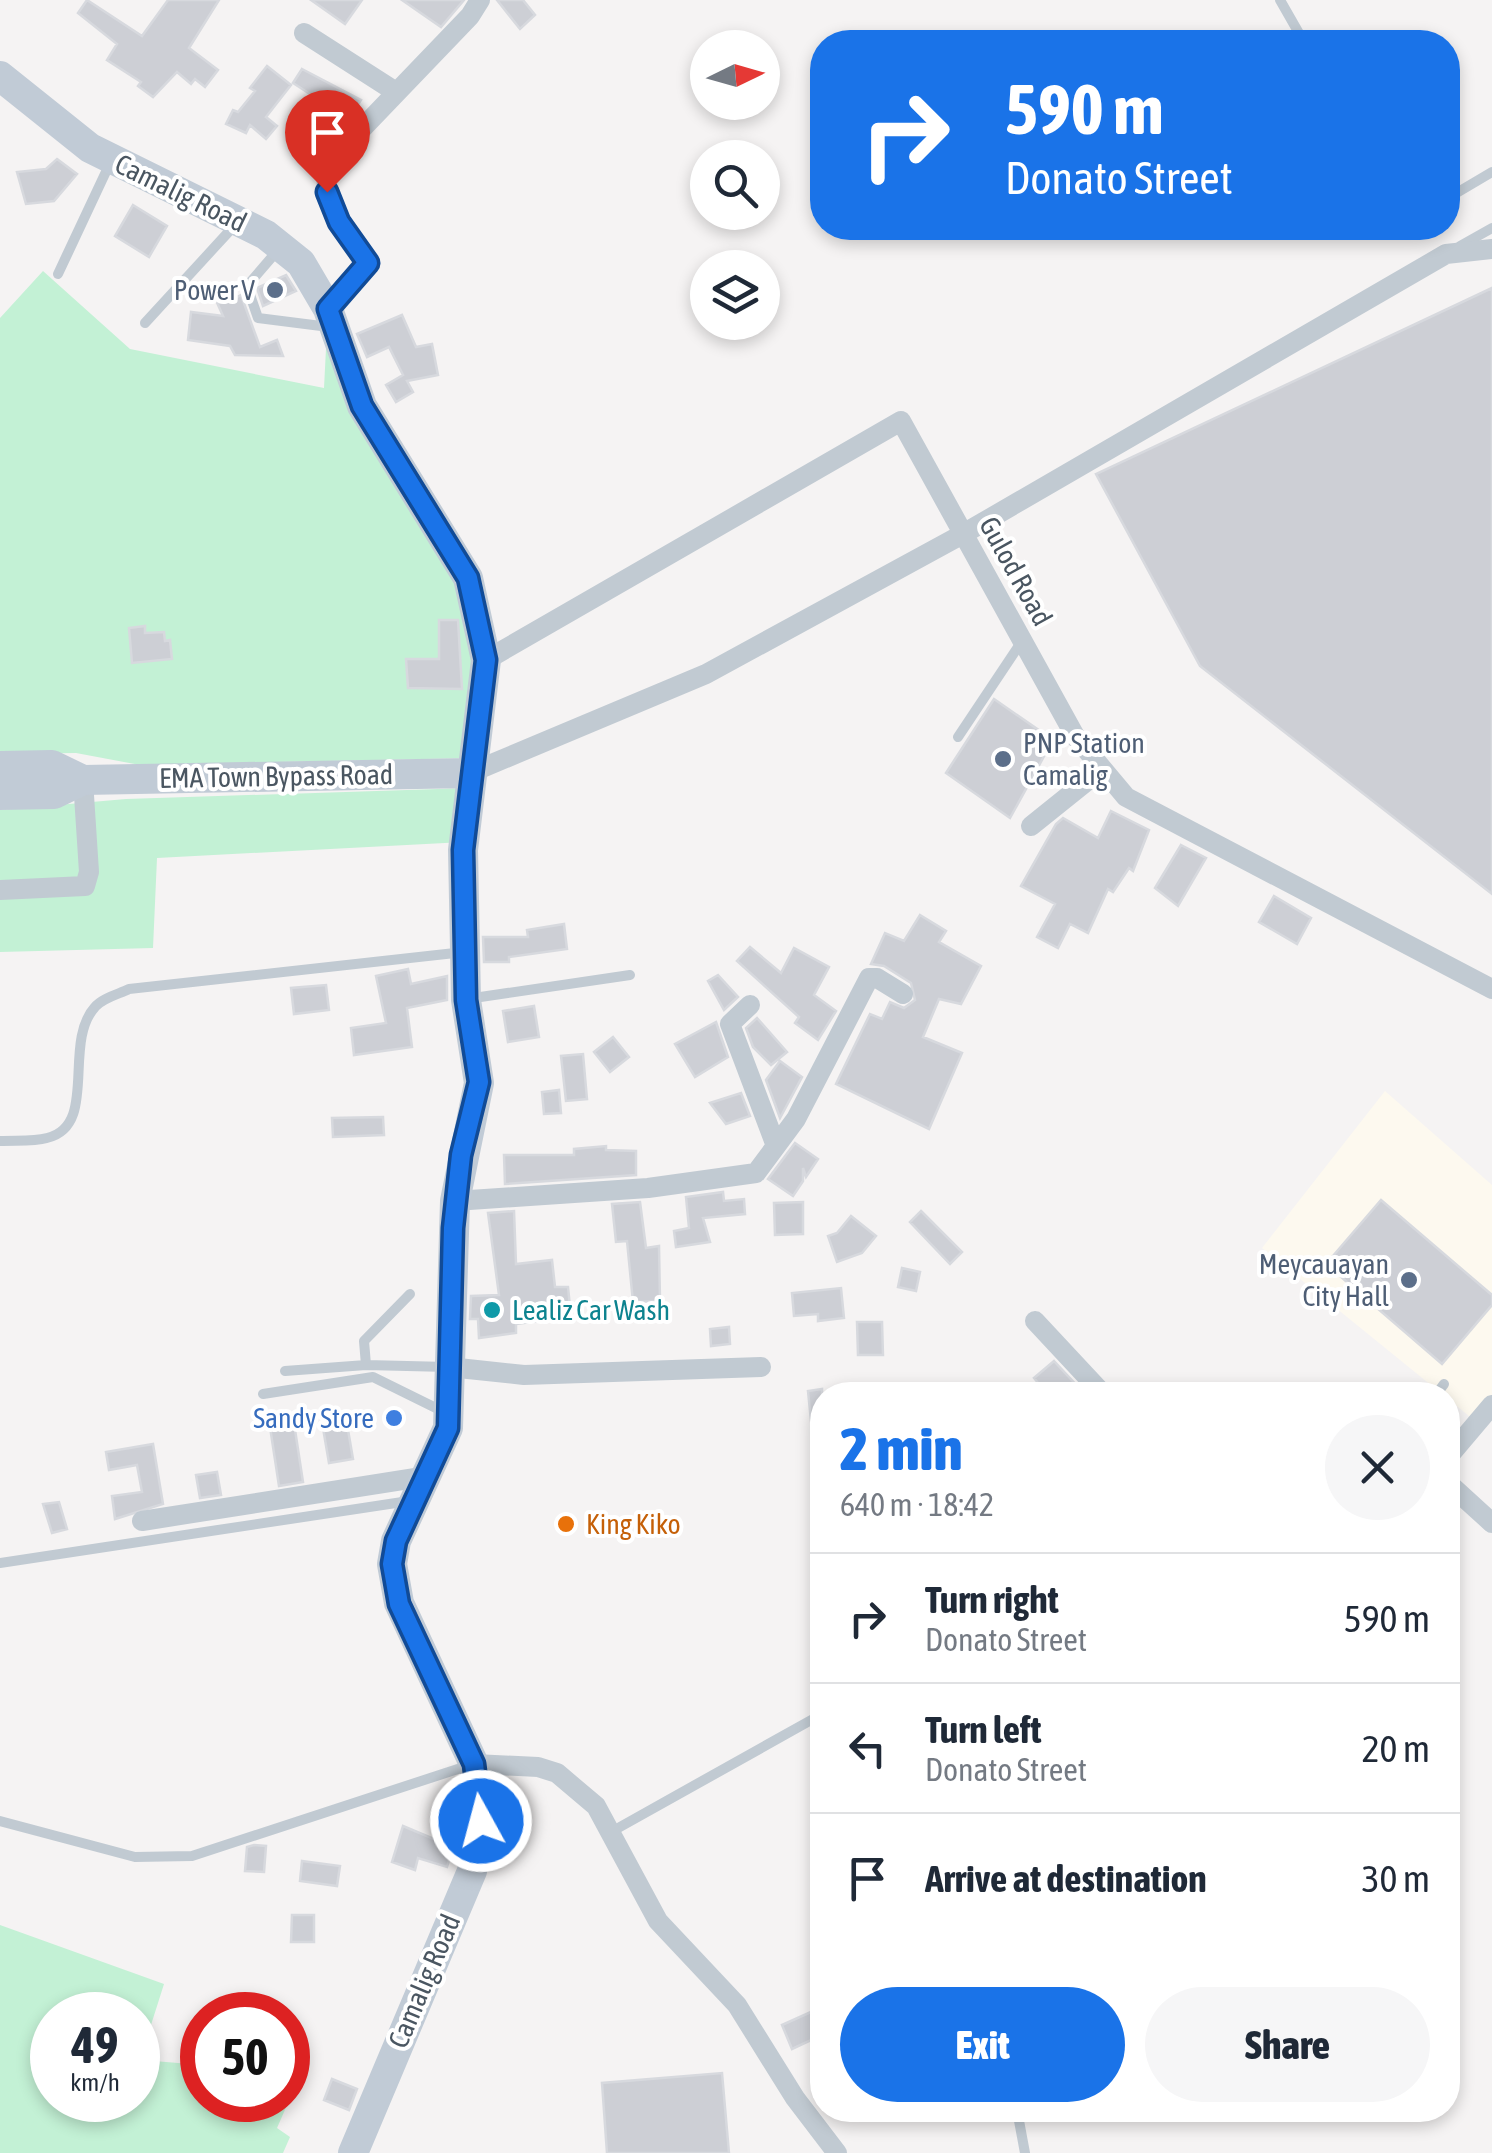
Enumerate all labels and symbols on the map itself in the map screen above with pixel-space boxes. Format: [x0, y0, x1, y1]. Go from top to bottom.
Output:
north arrow [690, 30, 780, 120]
pin [285, 90, 370, 193]
street label: Camalig Road [110, 147, 252, 239]
place label: Power V [174, 274, 255, 306]
marker: Power V [264, 279, 286, 301]
street label: Gulod Road [973, 511, 1059, 631]
place label: PNP Station Camalig [1023, 727, 1145, 791]
marker: PNP Station Camalig [992, 748, 1014, 770]
street label: EMA Town Bypass Road [159, 758, 393, 794]
place label: Meycauayan City Hall [1259, 1248, 1390, 1312]
marker: Meycauayan City Hall [1398, 1269, 1420, 1291]
place label: Lealiz Car Wash [512, 1294, 670, 1326]
marker: Lealiz Car Wash [481, 1299, 503, 1321]
place label: Sandy Store [253, 1402, 374, 1434]
marker: Sandy Store [383, 1407, 405, 1429]
place label: King Kiko [586, 1508, 681, 1540]
marker: King Kiko [555, 1513, 577, 1535]
position arrow [429, 1769, 533, 1873]
street label: Camalig Road [382, 1909, 466, 2053]
speed limit sign: 50 [180, 1992, 310, 2122]

